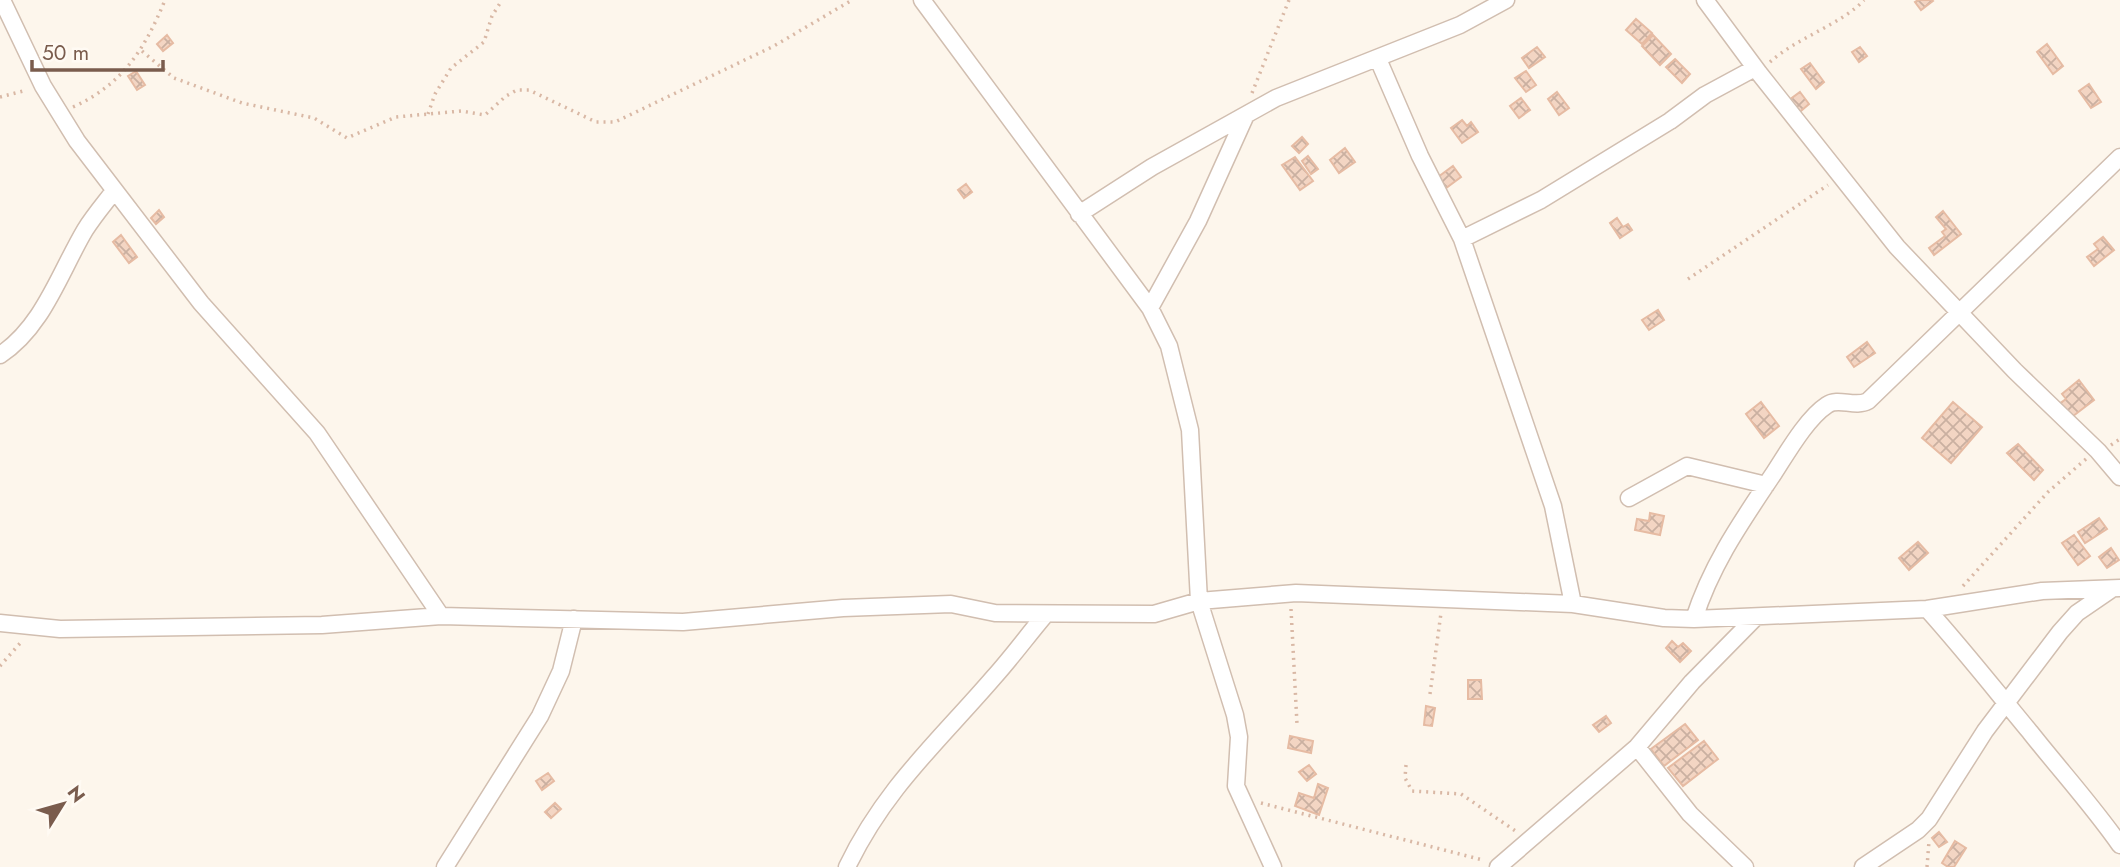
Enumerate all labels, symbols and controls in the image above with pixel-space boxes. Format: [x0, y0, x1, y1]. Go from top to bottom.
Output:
scale bar [32, 28, 163, 72]
text: 50 m [42, 38, 89, 68]
north arrow [28, 769, 98, 839]
text: N [61, 780, 92, 808]

